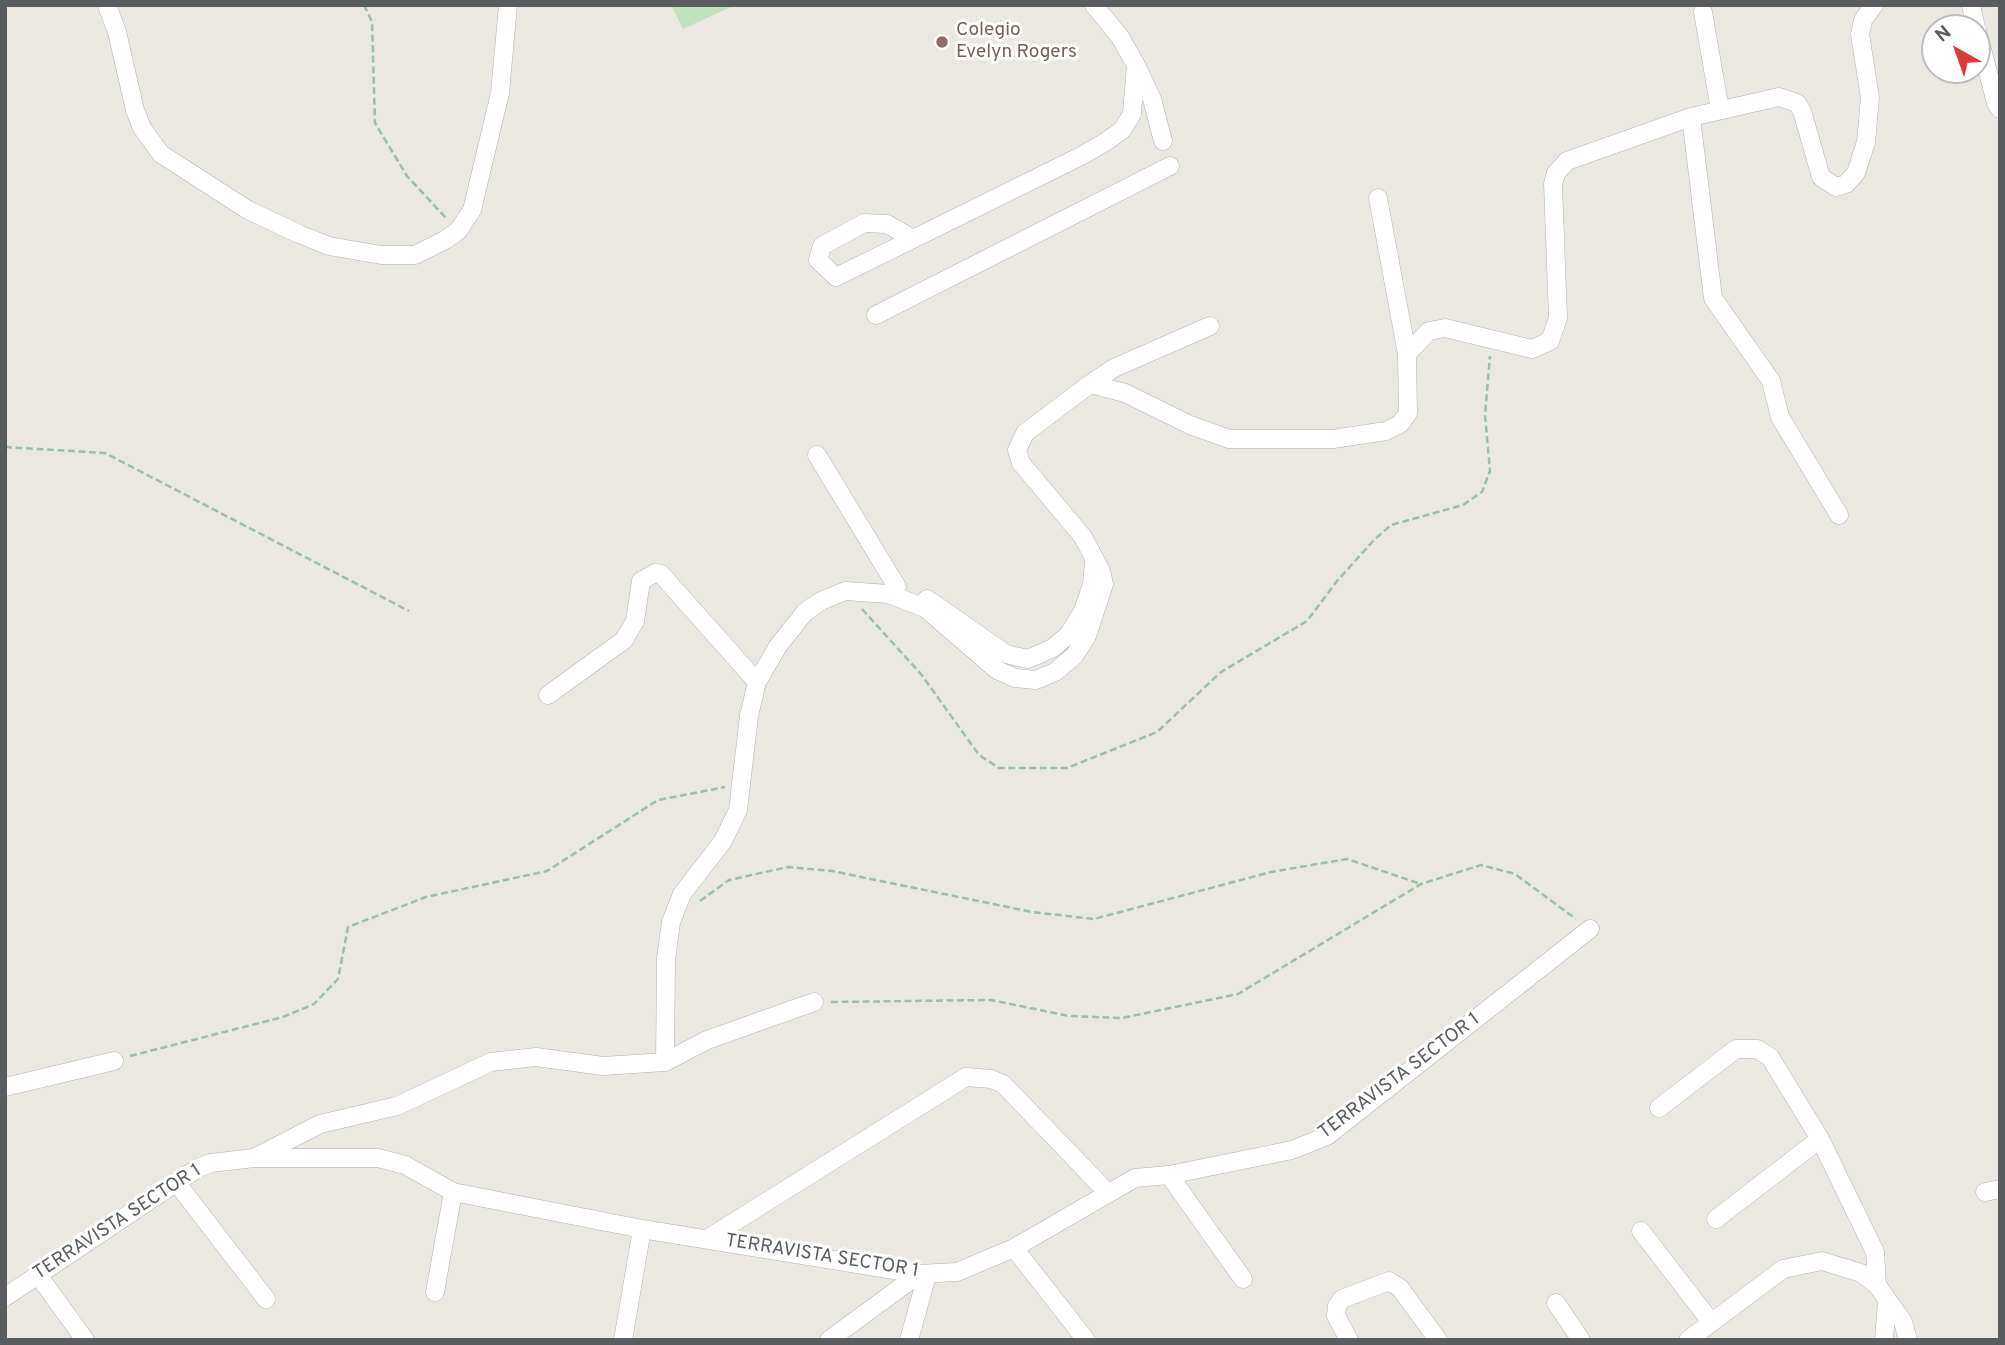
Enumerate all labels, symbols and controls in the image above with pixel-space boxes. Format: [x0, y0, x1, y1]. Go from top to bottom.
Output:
north arrow [1921, 14, 1991, 84]
place label: Colegio Evelyn Rogers [956, 20, 1077, 64]
text: N [1931, 21, 1957, 48]
marker: Colegio Evelyn Rogers [934, 34, 950, 50]
street label: TERRAVISTA SECTOR 1 [1315, 1009, 1485, 1145]
street label: TERRAVISTA SECTOR 1 [30, 1160, 206, 1286]
street label: TERRAVISTA SECTOR 1 [724, 1230, 920, 1284]

